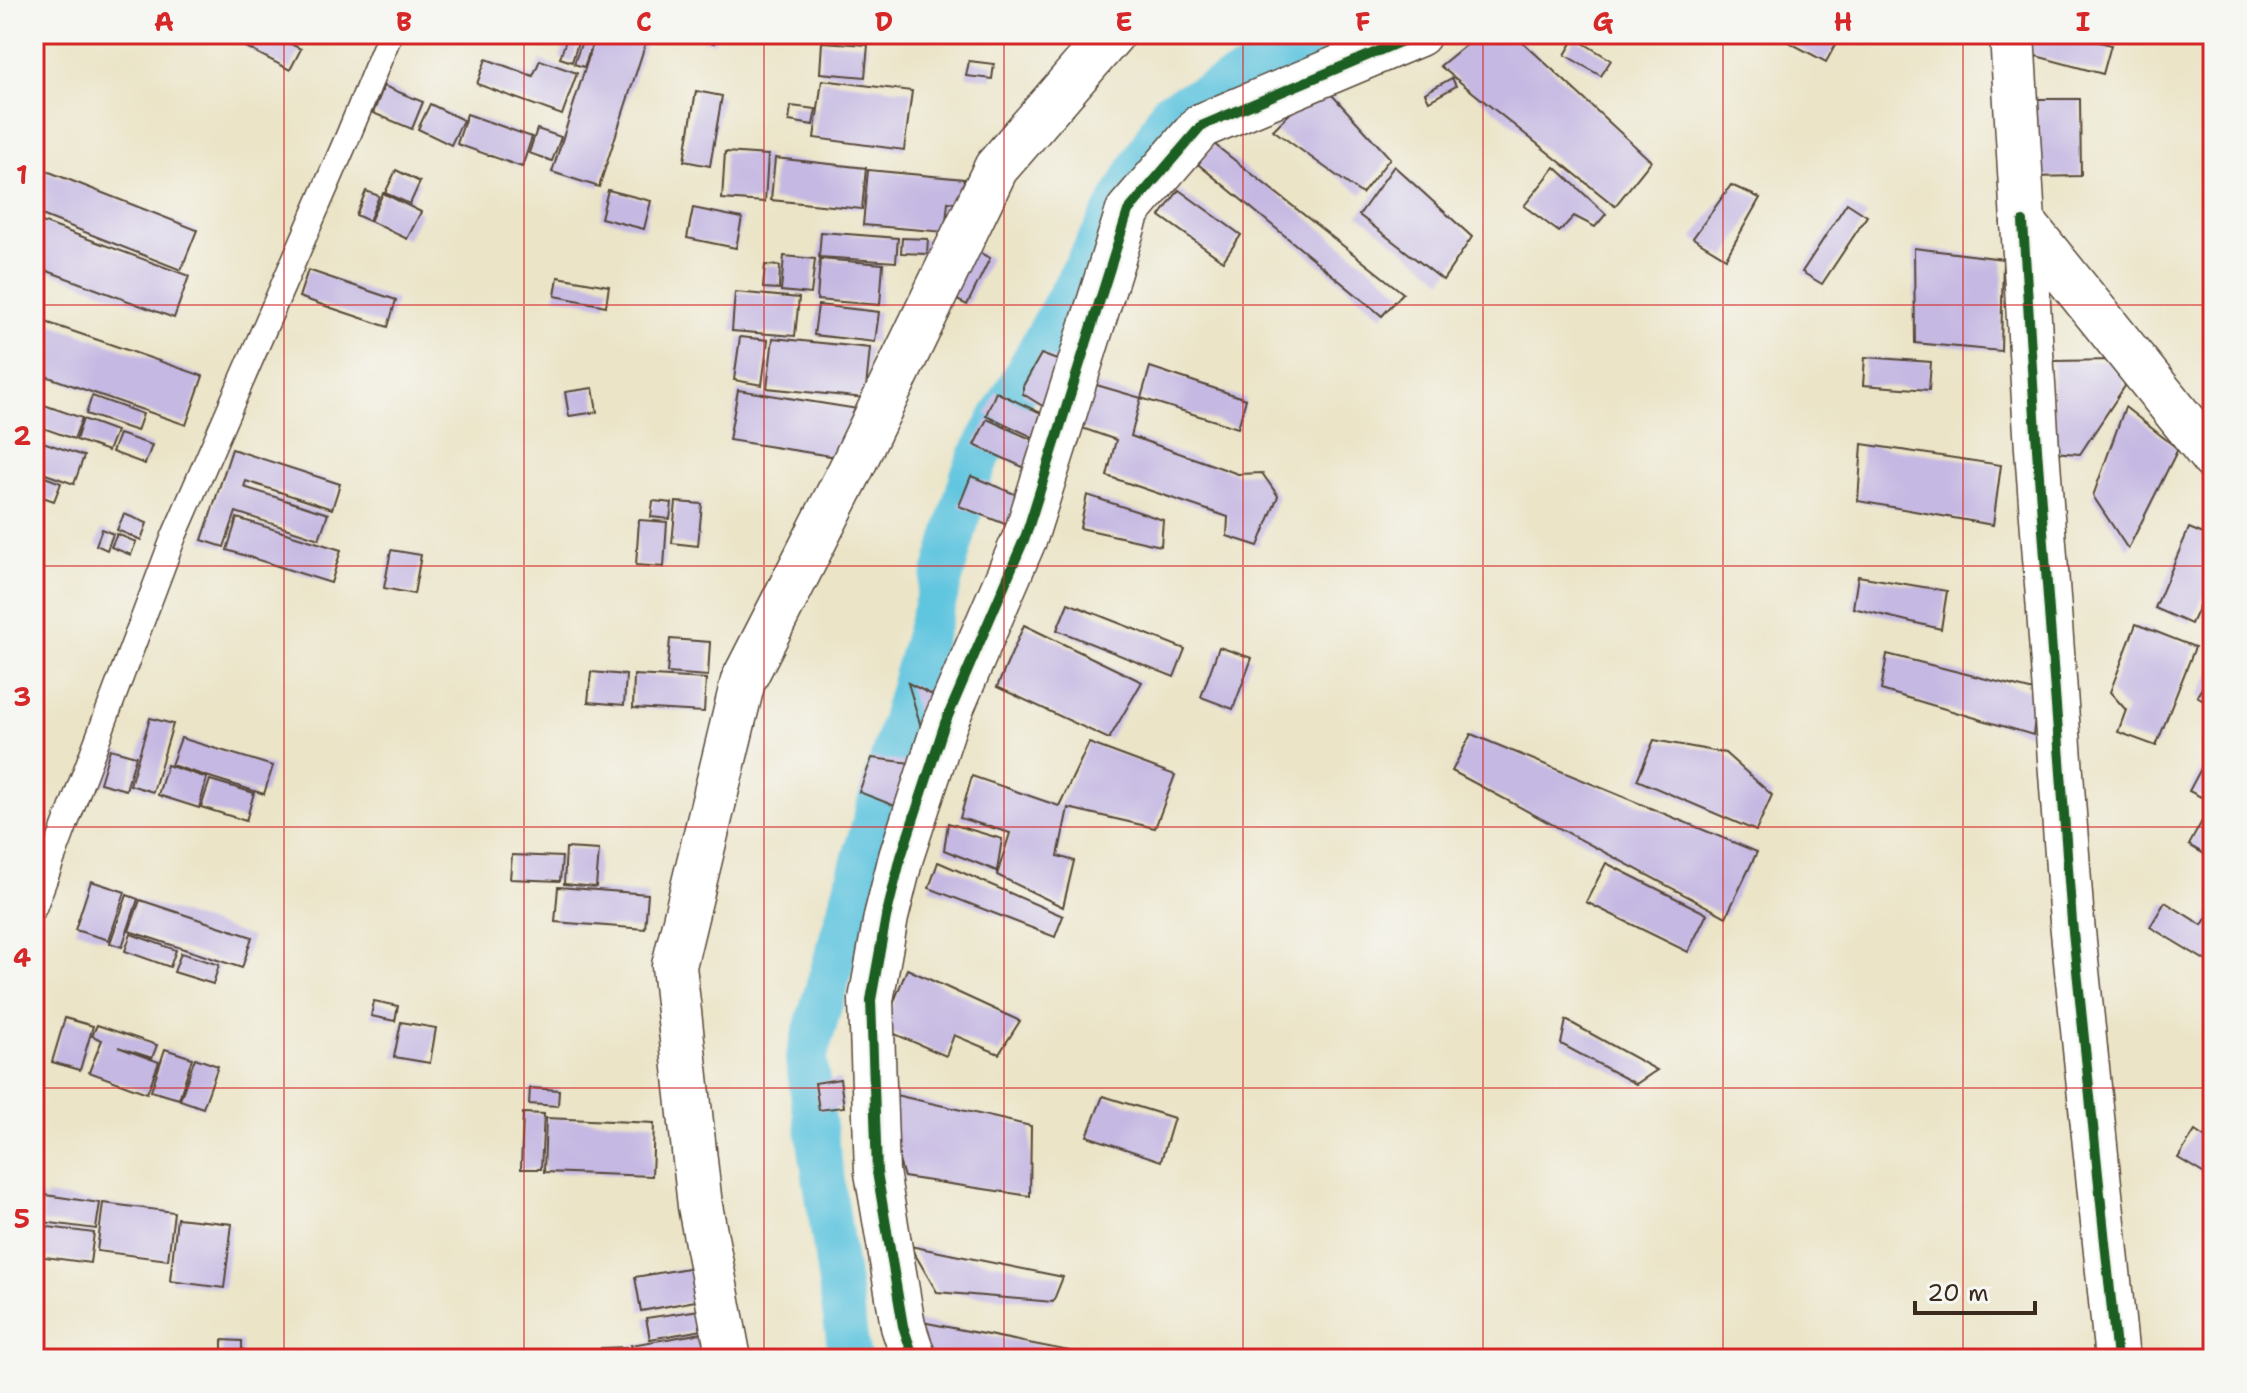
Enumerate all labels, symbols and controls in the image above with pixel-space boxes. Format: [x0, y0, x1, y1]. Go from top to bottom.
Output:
text: A [154, 4, 174, 39]
text: B [396, 4, 412, 39]
text: C [636, 4, 652, 39]
text: D [875, 4, 893, 39]
text: E [1115, 4, 1133, 39]
text: F [1355, 4, 1371, 39]
text: G [1593, 4, 1614, 39]
text: H [1834, 4, 1852, 39]
text: I [2076, 4, 2090, 39]
text: 1 [16, 157, 28, 192]
text: 2 [13, 418, 31, 453]
text: 3 [13, 679, 31, 714]
text: 4 [13, 940, 31, 975]
text: 5 [14, 1201, 30, 1236]
scale bar [1915, 1265, 2035, 1315]
text: 20 m [1927, 1277, 1989, 1309]

